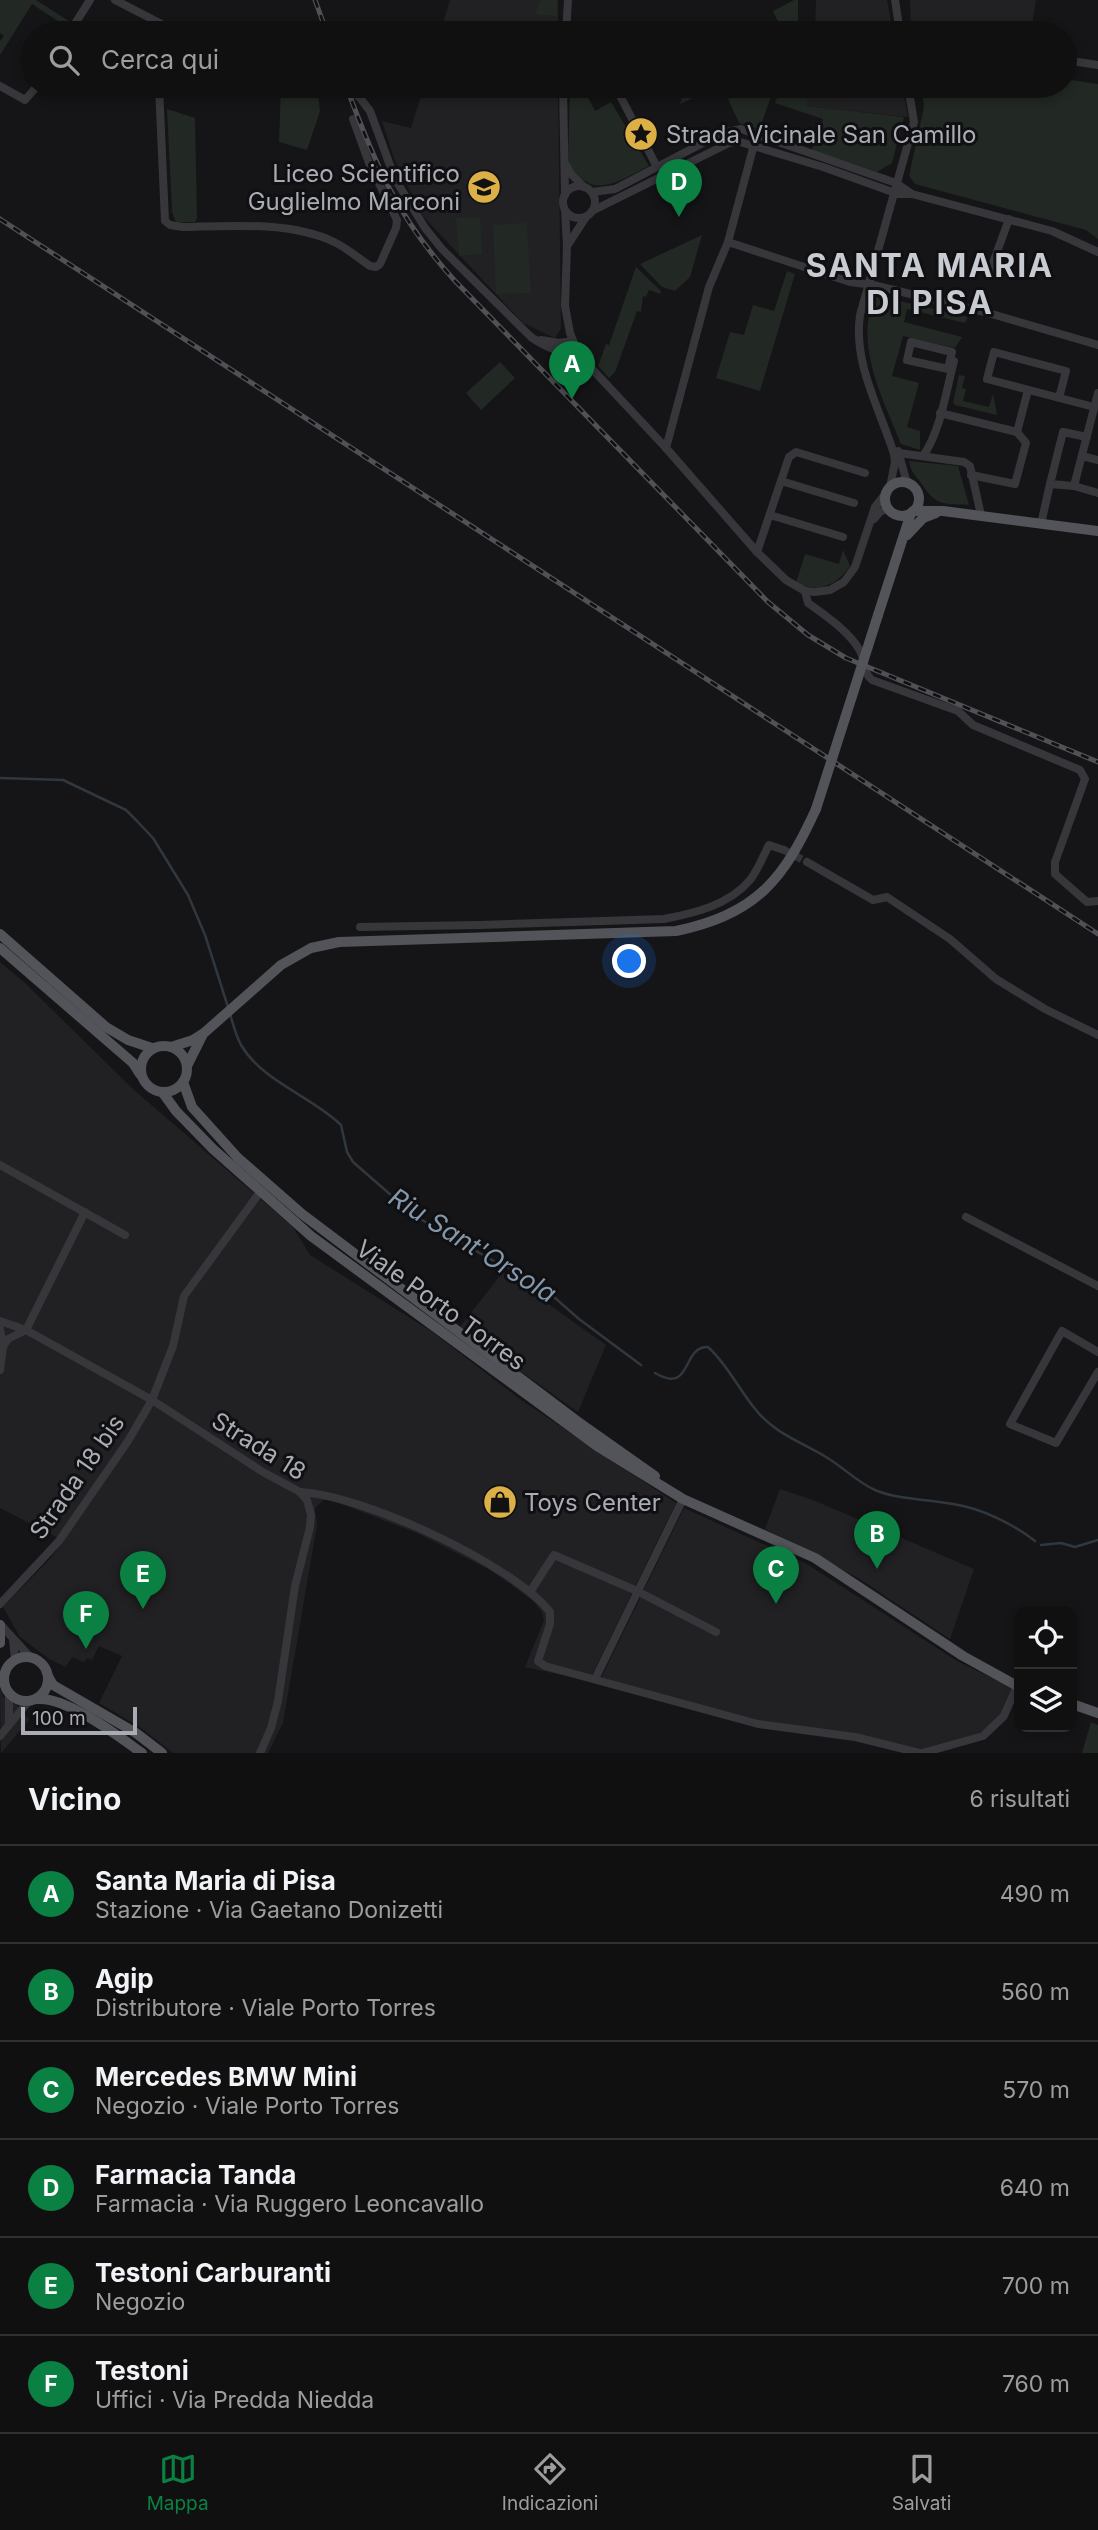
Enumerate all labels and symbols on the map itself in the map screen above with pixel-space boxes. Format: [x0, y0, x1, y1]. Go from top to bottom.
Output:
place icon: Strada Vicinale San Camillo [622, 115, 660, 153]
place label: Strada Vicinale San Camillo [666, 120, 976, 149]
place label: Liceo Scientifico Guglielmo Marconi [248, 159, 460, 216]
pin: D [656, 159, 702, 217]
school or university icon: Liceo Scientifico Guglielmo Marconi [465, 168, 503, 206]
district label: SANTA MARIA DI PISA [806, 246, 1054, 322]
pin: A [549, 341, 595, 399]
your location [612, 944, 646, 978]
water label: Riu Sant'Orsola [384, 1181, 562, 1309]
street label: Viale Porto Torres [350, 1234, 532, 1376]
street label: Strada 18 [207, 1406, 311, 1486]
street label: Strada 18 bis [23, 1409, 131, 1545]
shop icon: Toys Center [481, 1483, 519, 1521]
place label: Toys Center [524, 1488, 661, 1517]
pin: B [854, 1511, 900, 1569]
pin: C [753, 1546, 799, 1604]
pin: E [120, 1551, 166, 1609]
pin: F [63, 1591, 109, 1649]
scale bar [21, 1704, 136, 1736]

